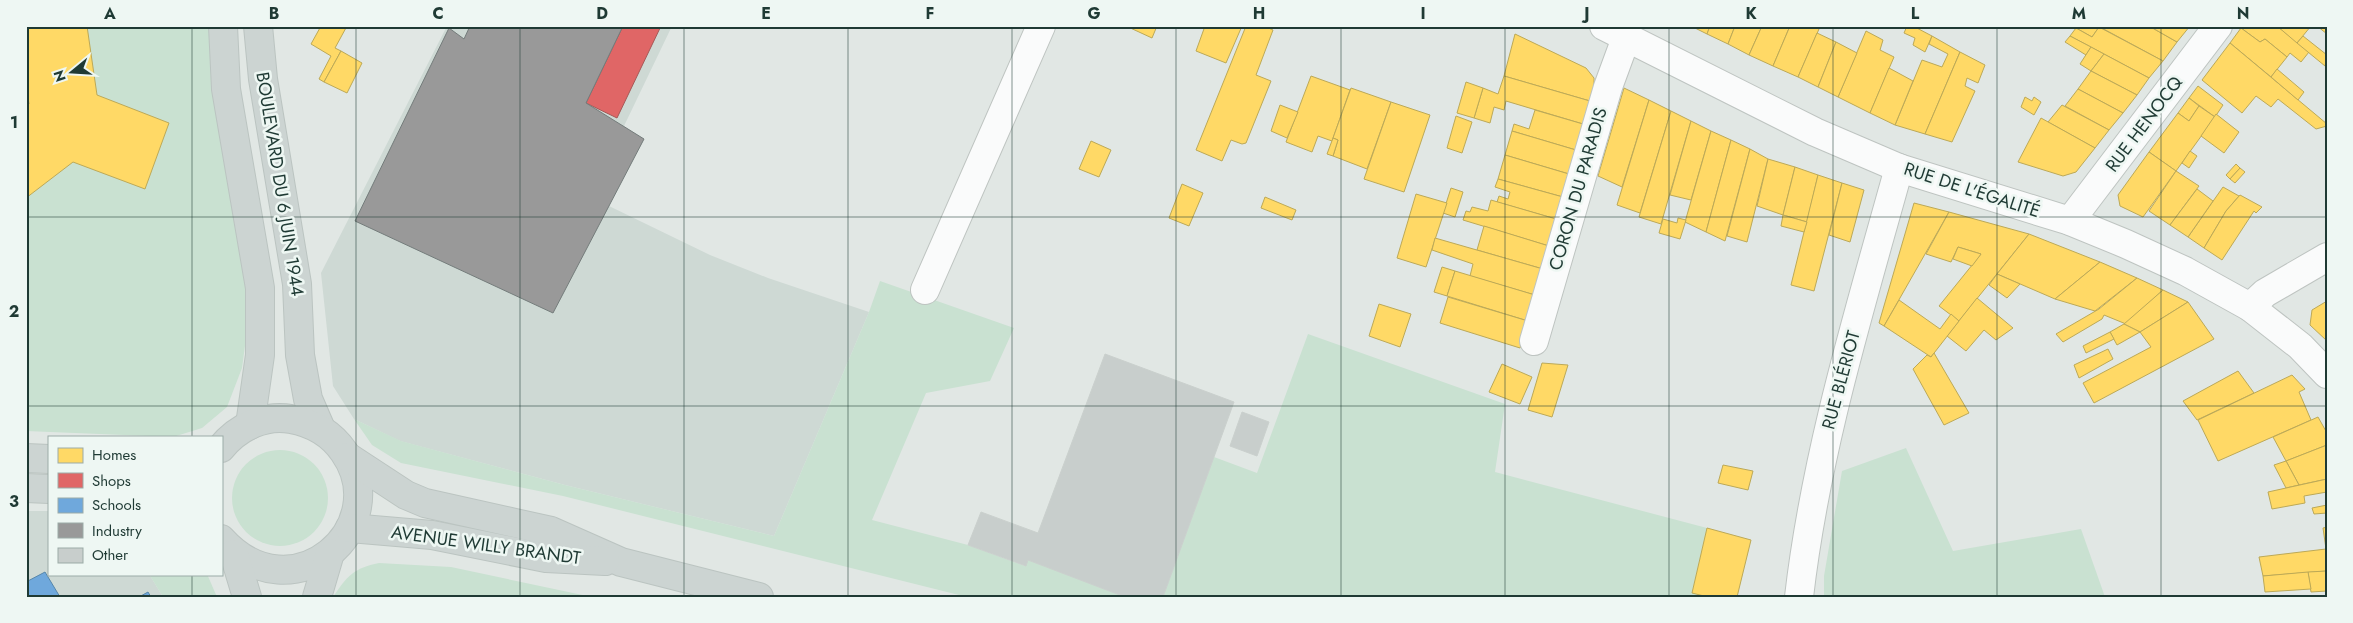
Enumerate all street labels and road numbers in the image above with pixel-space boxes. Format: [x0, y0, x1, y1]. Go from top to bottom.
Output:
street label: BOULEVARD DU 6 JUIN 1944 [249, 70, 311, 298]
street label: RUE HENOCQ [2099, 70, 2189, 177]
street label: CORON DU PARADIS [1542, 105, 1614, 273]
street label: RUE DE L'ÉGALITÉ [1901, 156, 2043, 224]
street label: RUE BLÉRIOT [1815, 327, 1867, 432]
street label: AVENUE WILLY BRANDT [390, 519, 583, 571]

